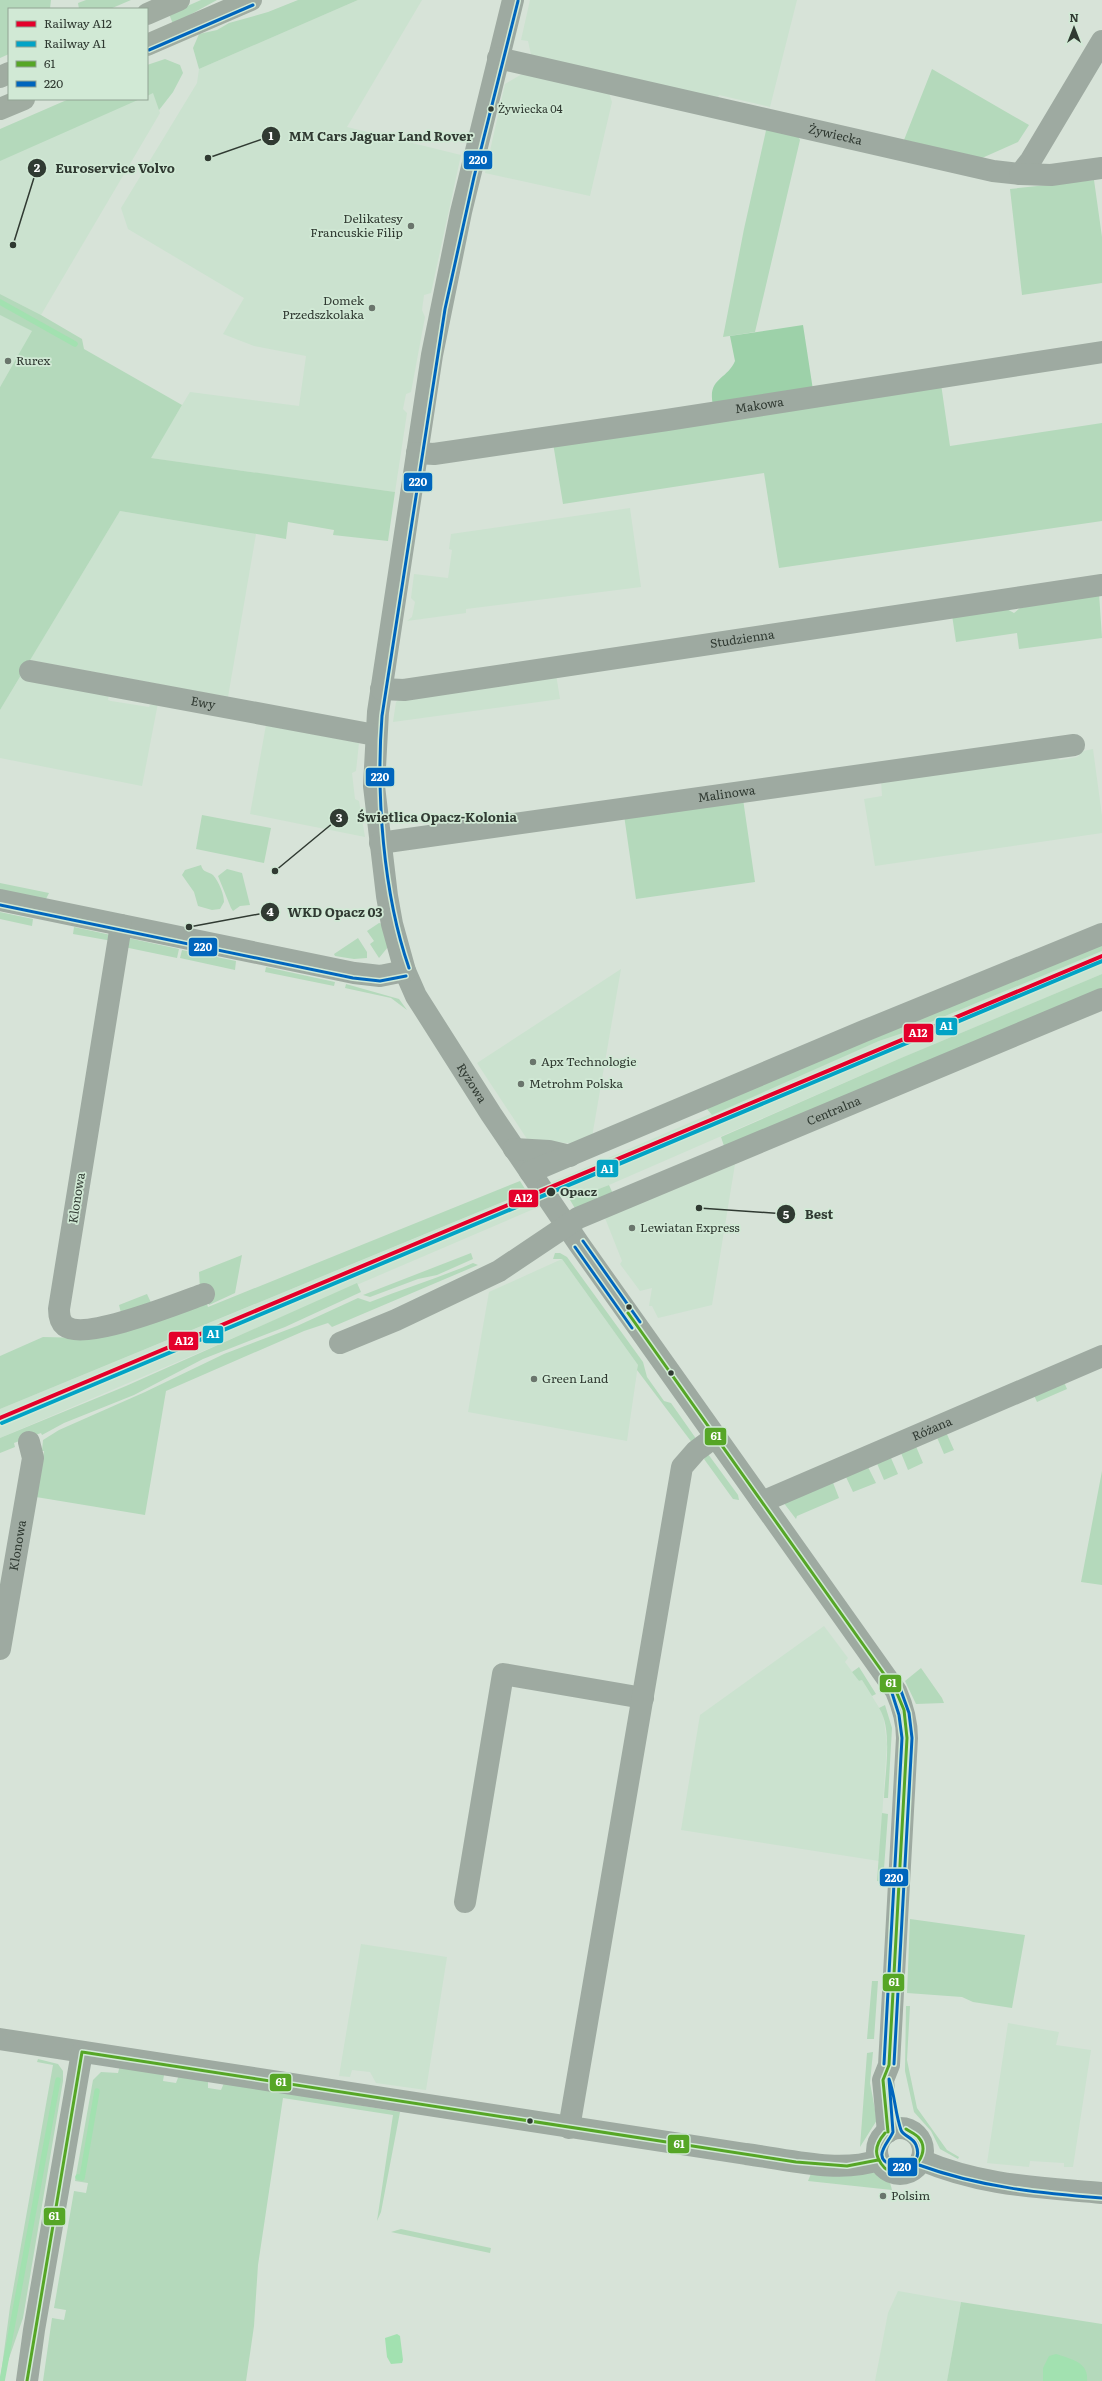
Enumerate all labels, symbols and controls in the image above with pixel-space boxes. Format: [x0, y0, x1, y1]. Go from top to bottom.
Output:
legend [8, 8, 148, 100]
north arrow [1054, 8, 1094, 48]
text: N [1069, 9, 1079, 25]
text: Railway A12 [44, 14, 112, 32]
text: Railway A1 [44, 34, 106, 52]
text: 61 [44, 54, 55, 72]
text: 220 [44, 74, 63, 92]
place label: Żywiecka 04 [498, 100, 563, 116]
marker: Żywiecka 04 [486, 104, 496, 114]
street label: Żywiecka [807, 119, 865, 149]
callout: MM Cars Jaguar Land Rover [261, 124, 481, 149]
text: 1 [269, 126, 274, 144]
text: MM Cars Jaguar Land Rover [289, 126, 473, 145]
line badge: 220 [463, 150, 493, 170]
text: 220 [469, 151, 488, 167]
callout: Euroservice Volvo [27, 156, 183, 181]
text: 2 [34, 158, 41, 176]
text: Euroservice Volvo [55, 158, 175, 177]
place label: Delikatesy Francuskie Filip [310, 209, 403, 241]
marker: Delikatesy Francuskie Filip [406, 221, 416, 231]
place label: Domek Przedszkolaka [282, 291, 365, 323]
marker: Domek Przedszkolaka [367, 303, 377, 313]
place label: Rurex [16, 351, 51, 369]
marker: Rurex [3, 356, 13, 366]
street label: Makowa [734, 392, 785, 417]
line badge: 220 [403, 472, 433, 492]
text: 220 [409, 473, 428, 489]
street label: Studzienna [709, 624, 776, 652]
street label: Ewy [189, 691, 217, 713]
line badge: 220 [365, 767, 395, 787]
text: 220 [371, 768, 390, 784]
street label: Malinowa [697, 780, 757, 806]
callout: Świetlica Opacz-Kolonia [329, 805, 525, 830]
text: Świetlica Opacz-Kolonia [357, 807, 518, 826]
text: 3 [336, 808, 343, 826]
callout: WKD Opacz 03 [260, 900, 391, 925]
text: 4 [266, 902, 274, 920]
text: WKD Opacz 03 [287, 902, 383, 921]
line badge: 220 [188, 937, 218, 957]
text: 220 [194, 938, 213, 954]
line badge: A1 [935, 1017, 958, 1036]
text: A1 [940, 1017, 953, 1033]
line badge: A12 [903, 1023, 934, 1043]
text: A12 [909, 1024, 927, 1040]
place label: Apx Technologie [541, 1052, 637, 1070]
marker: Apx Technologie [528, 1057, 538, 1067]
street label: Ryżowa [453, 1059, 492, 1107]
place label: Metrohm Polska [529, 1074, 624, 1092]
marker: Metrohm Polska [516, 1079, 526, 1089]
street label: Centralna [804, 1091, 864, 1130]
line badge: A1 [596, 1159, 619, 1178]
text: A1 [601, 1160, 614, 1176]
street label: Klonowa [63, 1171, 89, 1225]
place label: Opacz [560, 1182, 598, 1200]
marker: Opacz [545, 1186, 557, 1198]
line badge: A12 [508, 1189, 539, 1208]
text: A12 [514, 1189, 532, 1205]
callout: Best [776, 1202, 841, 1227]
text: Best [805, 1204, 833, 1223]
text: 5 [783, 1205, 790, 1223]
place label: Lewiatan Express [640, 1218, 740, 1236]
marker: Lewiatan Express [627, 1223, 637, 1233]
unlabelled marker [624, 1302, 634, 1312]
line badge: A1 [202, 1325, 224, 1344]
text: A1 [207, 1325, 220, 1341]
line badge: A12 [168, 1331, 199, 1351]
text: A12 [175, 1332, 193, 1348]
unlabelled marker [666, 1368, 676, 1378]
place label: Green Land [542, 1369, 609, 1387]
marker: Green Land [529, 1374, 539, 1384]
street label: Różana [909, 1411, 955, 1445]
line badge: 61 [704, 1427, 727, 1446]
text: 61 [711, 1427, 722, 1443]
street label: Klonowa [4, 1518, 30, 1572]
line badge: 61 [879, 1674, 902, 1693]
text: 61 [886, 1674, 897, 1690]
line badge: 220 [879, 1868, 909, 1887]
text: 220 [885, 1869, 904, 1885]
line badge: 61 [882, 1973, 905, 1992]
text: 61 [889, 1973, 900, 1989]
line badge: 61 [269, 2073, 292, 2092]
text: 61 [276, 2073, 287, 2089]
unlabelled marker [525, 2116, 535, 2126]
line badge: 61 [667, 2134, 690, 2154]
text: 61 [674, 2135, 685, 2151]
line badge: 220 [887, 2157, 918, 2177]
text: 220 [893, 2158, 912, 2174]
place label: Polsim [891, 2186, 931, 2204]
marker: Polsim [878, 2191, 888, 2201]
line badge: 61 [43, 2207, 66, 2226]
text: 61 [49, 2207, 60, 2223]

